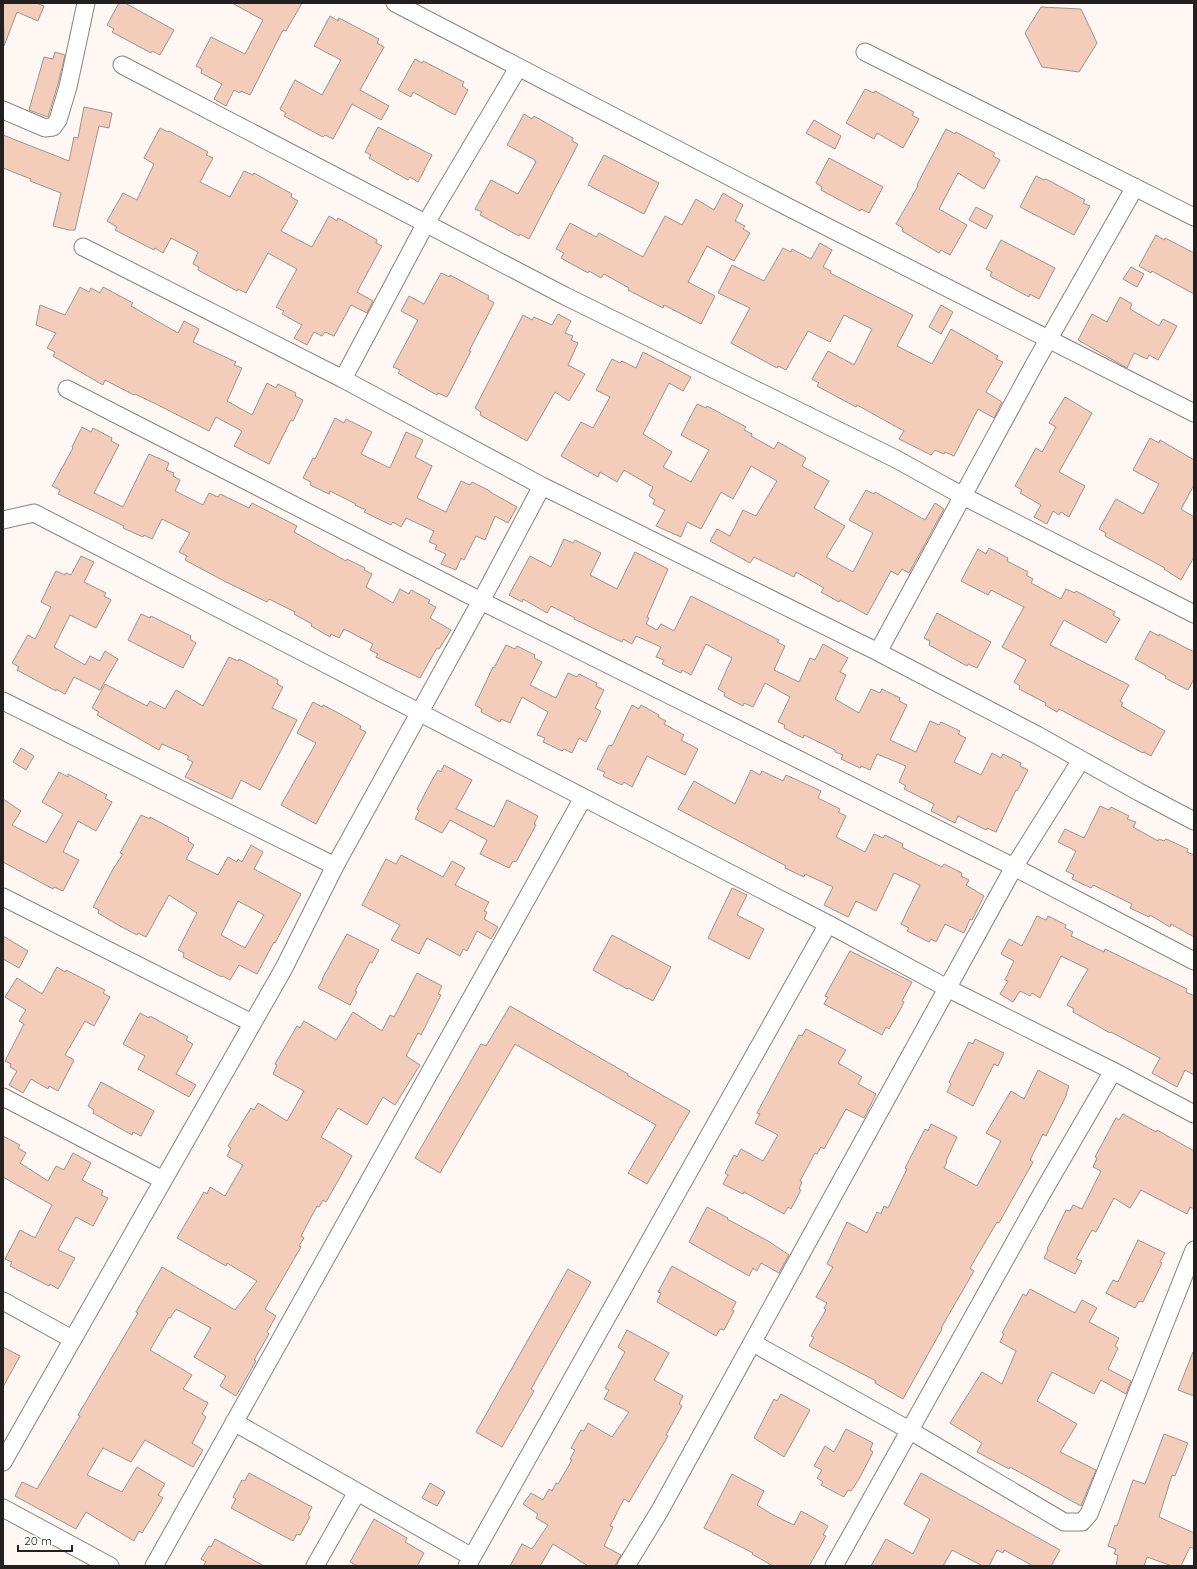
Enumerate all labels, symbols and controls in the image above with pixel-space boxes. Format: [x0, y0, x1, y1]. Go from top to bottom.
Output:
scale bar [18, 1527, 72, 1553]
text: 20 m [24, 1533, 52, 1548]

